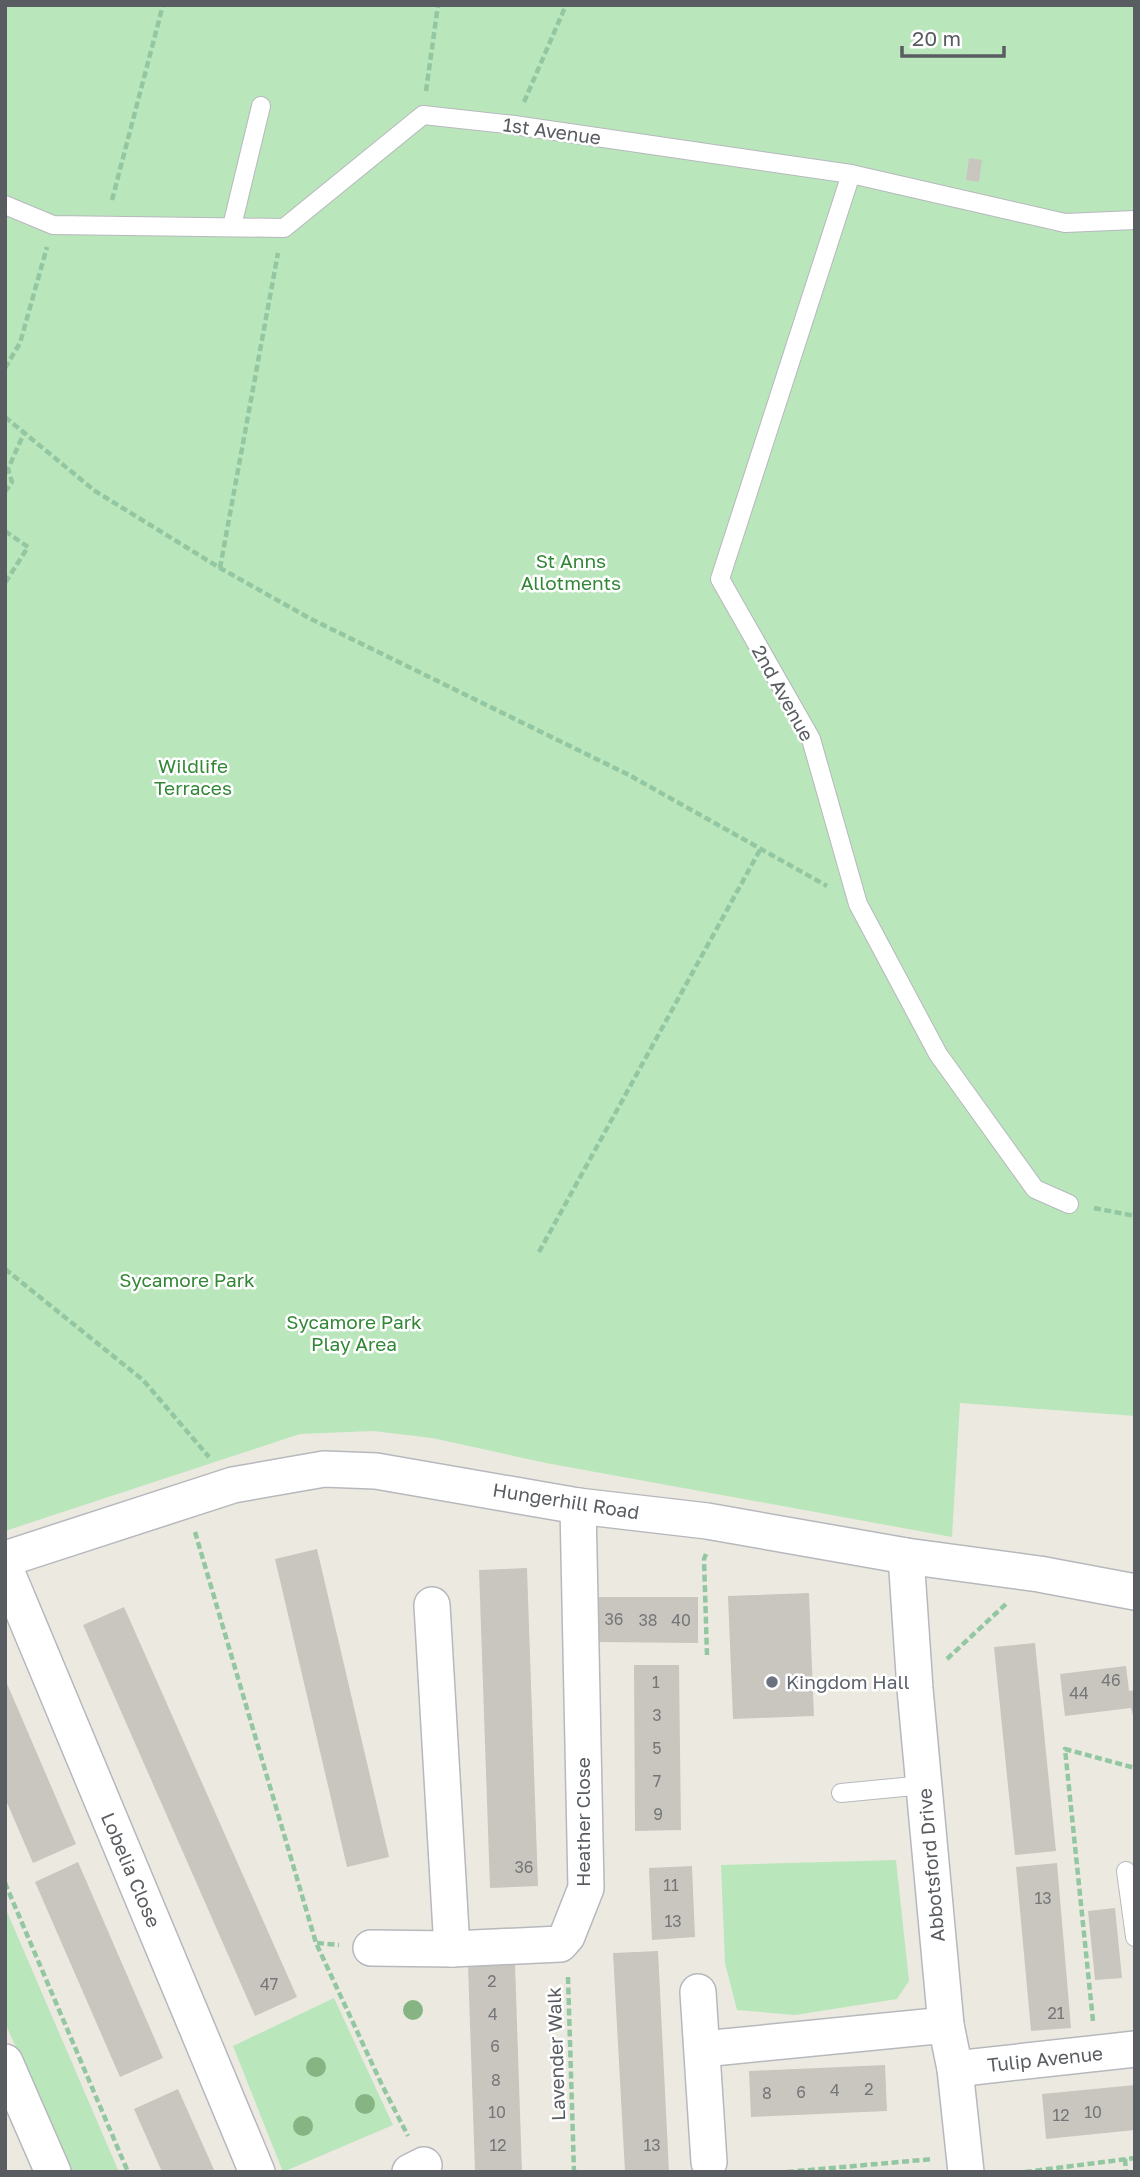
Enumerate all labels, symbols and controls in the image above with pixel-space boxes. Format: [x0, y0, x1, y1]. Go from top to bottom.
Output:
scale bar [902, 14, 1004, 58]
text: 20 m [912, 25, 961, 51]
street label: 1st Avenue [502, 112, 603, 149]
park label: St Anns Allotments [521, 549, 621, 594]
street label: 2nd Avenue [748, 641, 819, 745]
park label: Wildlife Terraces [154, 754, 232, 799]
park label: Sycamore Park [119, 1268, 255, 1291]
park label: Sycamore Park Play Area [286, 1310, 422, 1355]
street label: Hungerhill Road [491, 1478, 641, 1523]
house number: 36 [604, 1609, 624, 1629]
house number: 38 [638, 1610, 658, 1630]
house number: 40 [671, 1610, 691, 1630]
place label: Kingdom Hall [786, 1670, 910, 1693]
house number: 46 [1101, 1670, 1121, 1690]
house number: 1 [652, 1672, 660, 1692]
marker: Kingdom Hall [764, 1674, 780, 1690]
house number: 44 [1069, 1683, 1089, 1703]
house number: 3 [652, 1705, 662, 1725]
house number: 5 [652, 1738, 662, 1758]
street label: Heather Close [571, 1757, 594, 1887]
house number: 7 [653, 1771, 661, 1791]
street label: Abbotsford Drive [912, 1787, 949, 1943]
house number: 9 [653, 1804, 663, 1824]
street label: Lobelia Close [97, 1809, 166, 1931]
house number: 36 [514, 1857, 534, 1877]
house number: 11 [663, 1875, 679, 1895]
house number: 13 [1034, 1888, 1052, 1908]
house number: 13 [664, 1911, 682, 1931]
house number: 2 [487, 1971, 497, 1991]
house number: 47 [260, 1974, 278, 1994]
street label: Lavender Walk [542, 1986, 569, 2122]
house number: 21 [1047, 2003, 1065, 2023]
house number: 4 [488, 2004, 498, 2024]
house number: 6 [490, 2036, 500, 2056]
street label: Tulip Avenue [986, 2041, 1104, 2076]
house number: 8 [491, 2070, 501, 2090]
house number: 2 [864, 2079, 874, 2099]
house number: 4 [830, 2080, 840, 2100]
house number: 6 [796, 2082, 806, 2102]
house number: 8 [762, 2083, 772, 2103]
house number: 10 [488, 2102, 506, 2122]
house number: 10 [1084, 2102, 1102, 2122]
house number: 12 [1052, 2105, 1070, 2125]
house number: 12 [489, 2135, 507, 2155]
house number: 13 [643, 2135, 661, 2155]

